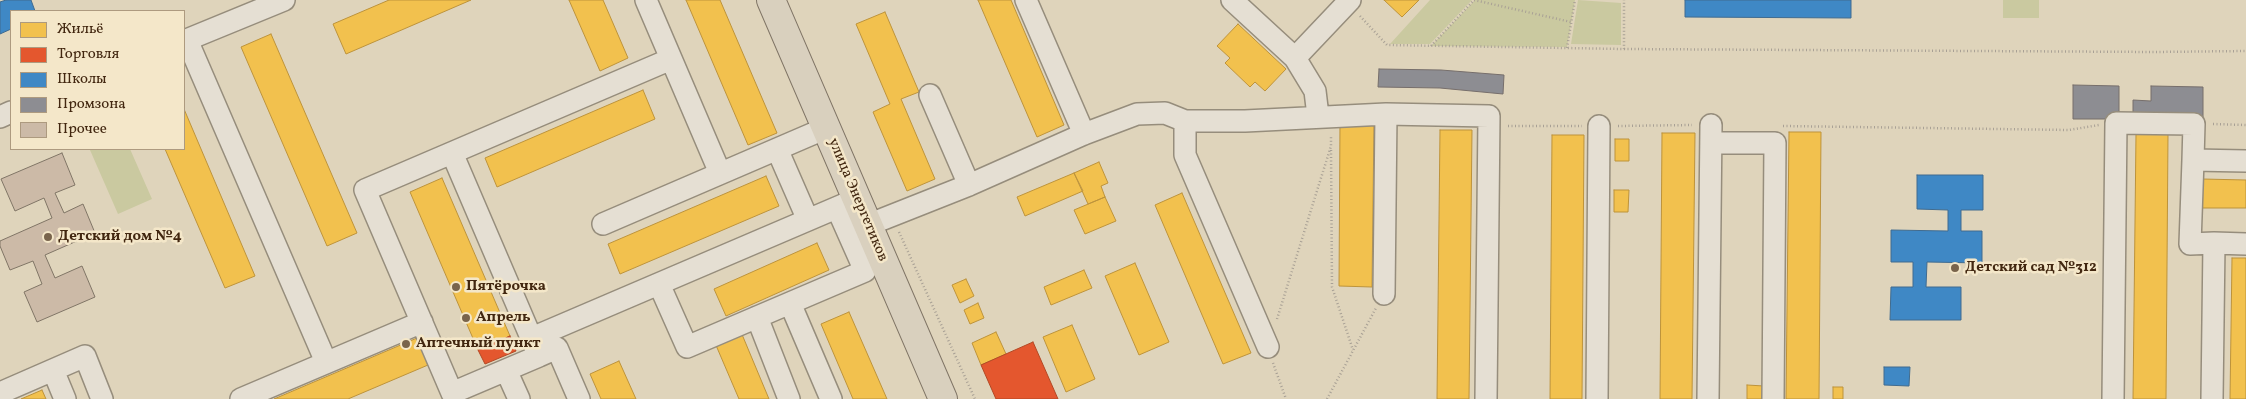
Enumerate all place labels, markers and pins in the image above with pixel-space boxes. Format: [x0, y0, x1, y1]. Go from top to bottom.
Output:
place label: Детский дом №4 [58, 228, 182, 246]
marker: Детский дом №4 [42, 231, 54, 243]
place label: Детский сад №312 [1965, 259, 2097, 277]
marker: Детский сад №312 [1949, 262, 1961, 274]
place label: Пятёрочка [466, 278, 546, 296]
marker: Пятёрочка [450, 281, 462, 293]
place label: Апрель [476, 309, 531, 327]
marker: Апрель [460, 312, 472, 324]
place label: Аптечный пункт [416, 335, 540, 353]
marker: Аптечный пункт [400, 338, 412, 350]

